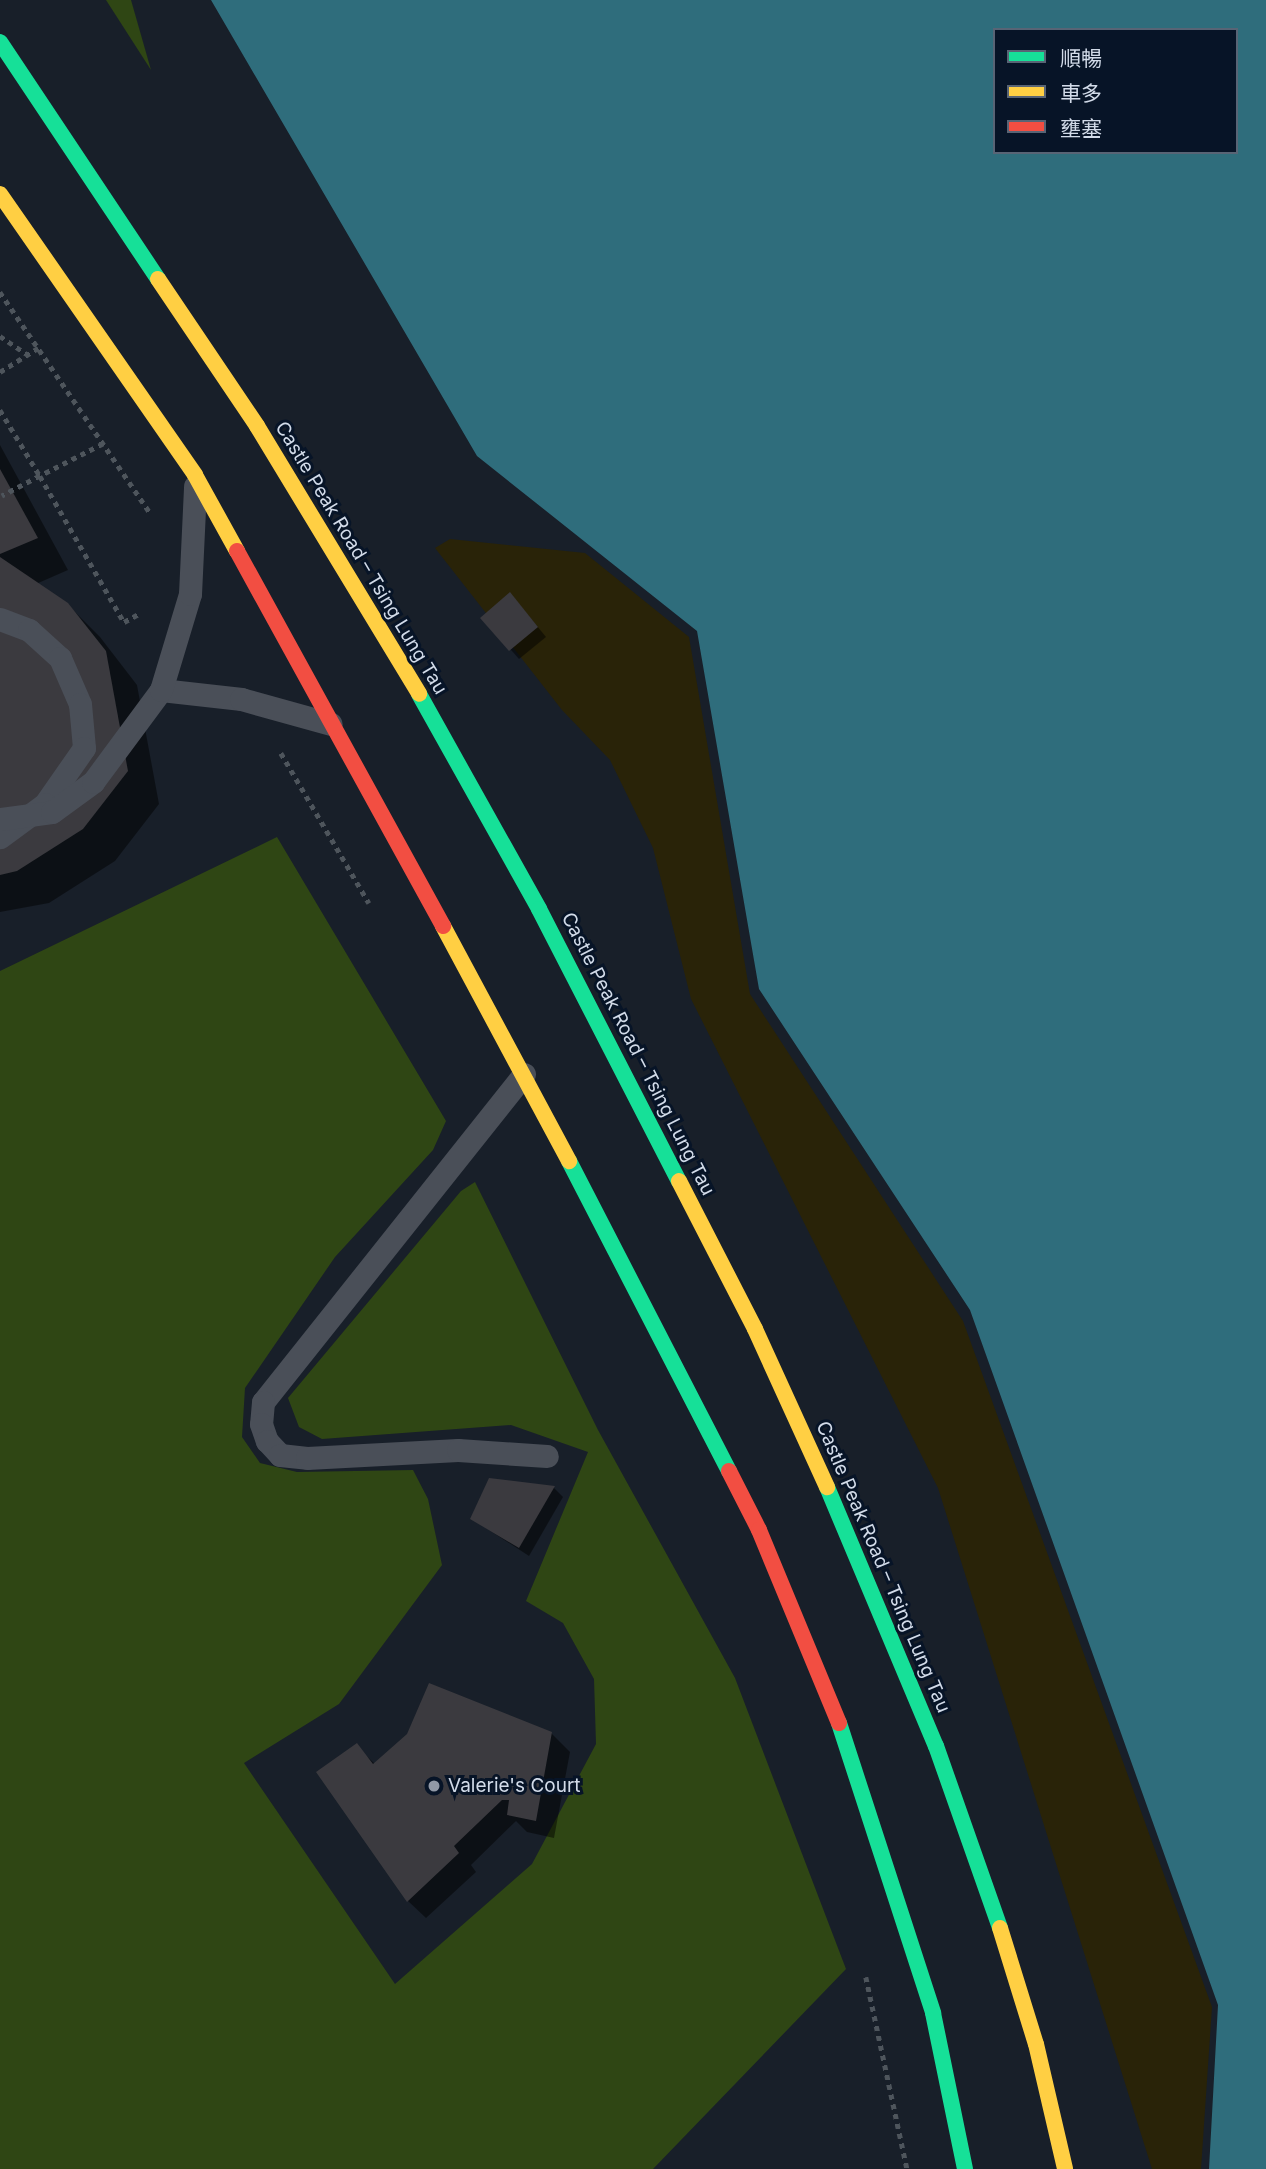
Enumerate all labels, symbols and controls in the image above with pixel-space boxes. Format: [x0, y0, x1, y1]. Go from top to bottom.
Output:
legend [993, 28, 1238, 154]
text: 順暢 [1060, 46, 1102, 71]
text: 車多 [1060, 81, 1102, 106]
text: 壅塞 [1060, 116, 1102, 141]
street label: Castle Peak Road – Tsing Lung Tau [270, 417, 452, 699]
street label: Castle Peak Road – Tsing Lung Tau [557, 909, 719, 1199]
street label: Castle Peak Road – Tsing Lung Tau [811, 1418, 955, 1716]
place label: Valerie's Court [448, 1775, 581, 1797]
marker: Valerie's Court [426, 1778, 442, 1794]

